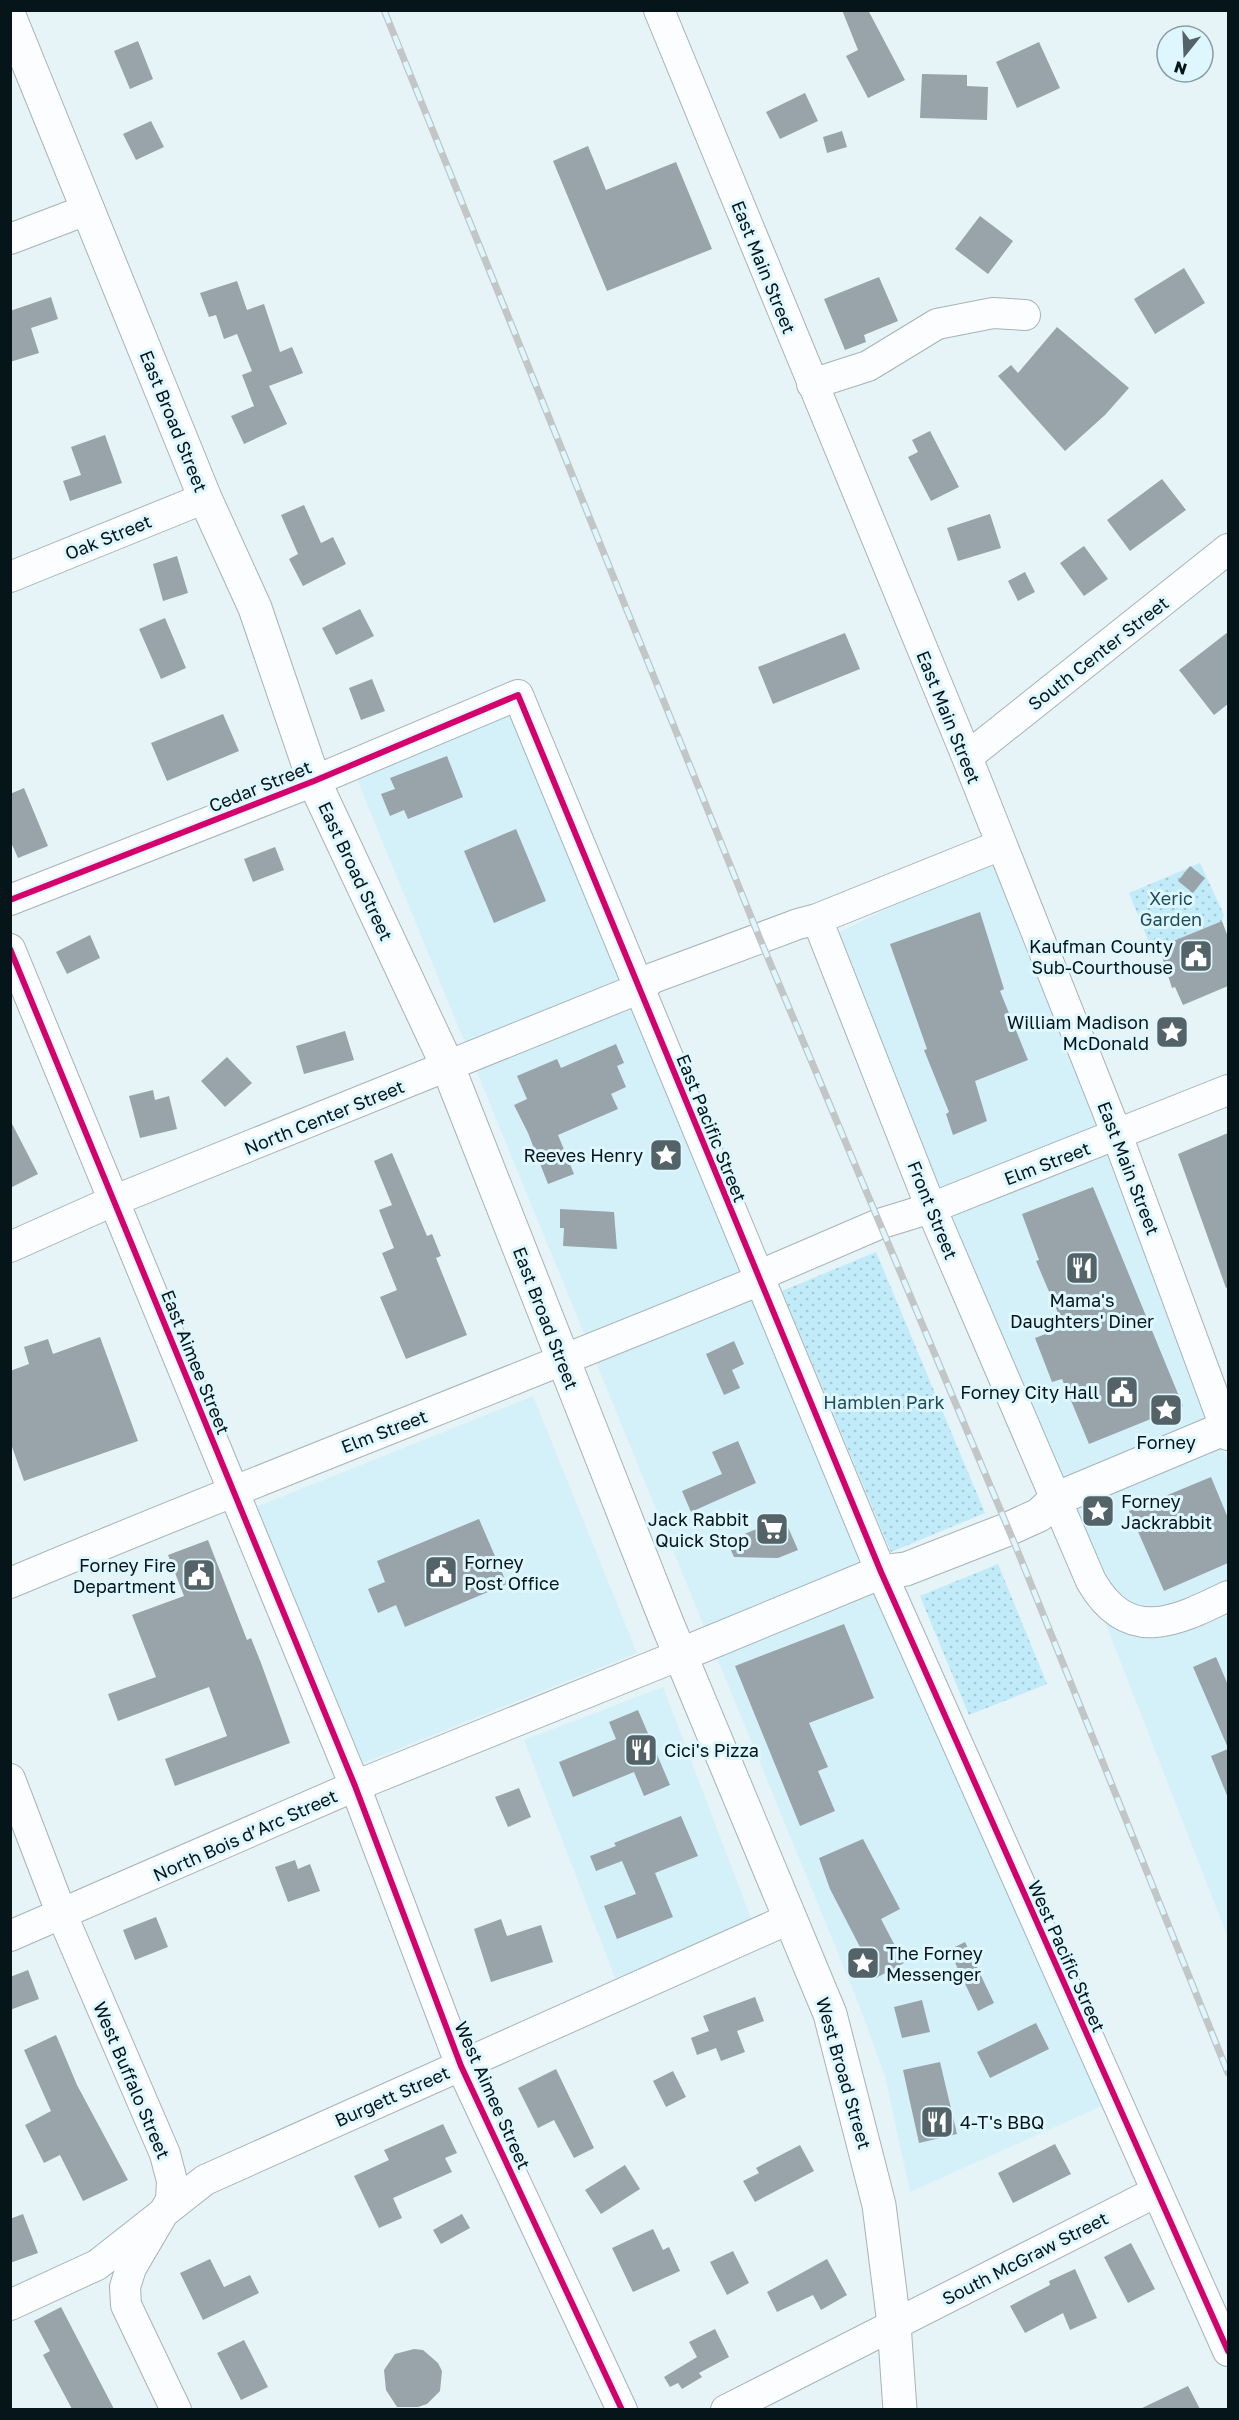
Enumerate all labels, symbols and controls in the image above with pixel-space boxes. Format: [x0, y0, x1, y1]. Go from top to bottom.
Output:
north arrow [1155, 24, 1215, 84]
text: N [1171, 57, 1189, 80]
street label: East Main Street [727, 197, 801, 337]
street label: East Broad Street [136, 347, 212, 495]
street label: Oak Street [61, 510, 155, 564]
street label: South Center Street [1023, 591, 1173, 715]
street label: East Main Street [912, 647, 986, 787]
street label: Cedar Street [205, 755, 315, 817]
street label: East Broad Street [314, 798, 398, 944]
park label: Xeric Garden [1140, 887, 1202, 930]
place label: Kaufman County Sub-Courthouse [1029, 935, 1173, 978]
public building icon: Kaufman County Sub-Courthouse [1178, 938, 1214, 974]
place label: William Madison McDonald [1007, 1011, 1149, 1054]
place icon: William Madison McDonald [1154, 1014, 1190, 1050]
street label: East Pacific Street [672, 1051, 752, 1205]
street label: North Center Street [241, 1075, 407, 1159]
street label: East Main Street [1093, 1098, 1165, 1238]
place icon: Reeves Henry [648, 1137, 684, 1173]
street label: Elm Street [1001, 1137, 1093, 1189]
place label: Reeves Henry [523, 1144, 643, 1166]
street label: Front Street [903, 1158, 963, 1262]
street label: East Broad Street [509, 1244, 583, 1392]
restaurant icon: Mama's Daughters' Diner [1064, 1250, 1100, 1286]
street label: East Aimee Street [157, 1287, 235, 1437]
place label: Mama's Daughters' Diner [1010, 1289, 1154, 1332]
public building icon: Forney City Hall [1104, 1374, 1140, 1410]
place label: Forney City Hall [960, 1381, 1099, 1403]
park label: Hamblen Park [823, 1391, 945, 1413]
place icon: Forney [1148, 1392, 1184, 1428]
street label: Elm Street [338, 1405, 430, 1457]
place label: Forney [1136, 1431, 1196, 1453]
place label: Forney Jackrabbit [1121, 1490, 1212, 1533]
place icon: Forney Jackrabbit [1080, 1493, 1116, 1529]
place label: Jack Rabbit Quick Stop [648, 1508, 749, 1551]
supermarket icon: Jack Rabbit Quick Stop [754, 1511, 790, 1547]
place label: Forney Post Office [464, 1551, 559, 1594]
place label: Forney Fire Department [73, 1554, 176, 1597]
public building icon: Forney Post Office [423, 1554, 459, 1590]
public building icon: Forney Fire Department [181, 1557, 217, 1593]
restaurant icon: Cici's Pizza [623, 1732, 659, 1768]
place label: Cici's Pizza [664, 1739, 759, 1761]
street label: North Bois d’Arc Street [149, 1784, 341, 1886]
street label: West Pacific Street [1024, 1877, 1110, 2035]
place label: The Forney Messenger [886, 1942, 983, 1985]
place icon: The Forney Messenger [845, 1945, 881, 1981]
street label: West Broad Street [812, 1995, 876, 2151]
street label: West Buffalo Street [89, 1998, 175, 2162]
street label: West Aimee Street [450, 2018, 536, 2172]
street label: Burgett Street [331, 2061, 453, 2131]
restaurant icon: 4-T's BBQ [919, 2104, 955, 2140]
place label: 4-T's BBQ [960, 2111, 1044, 2133]
street label: South McGraw Street [938, 2207, 1112, 2309]

